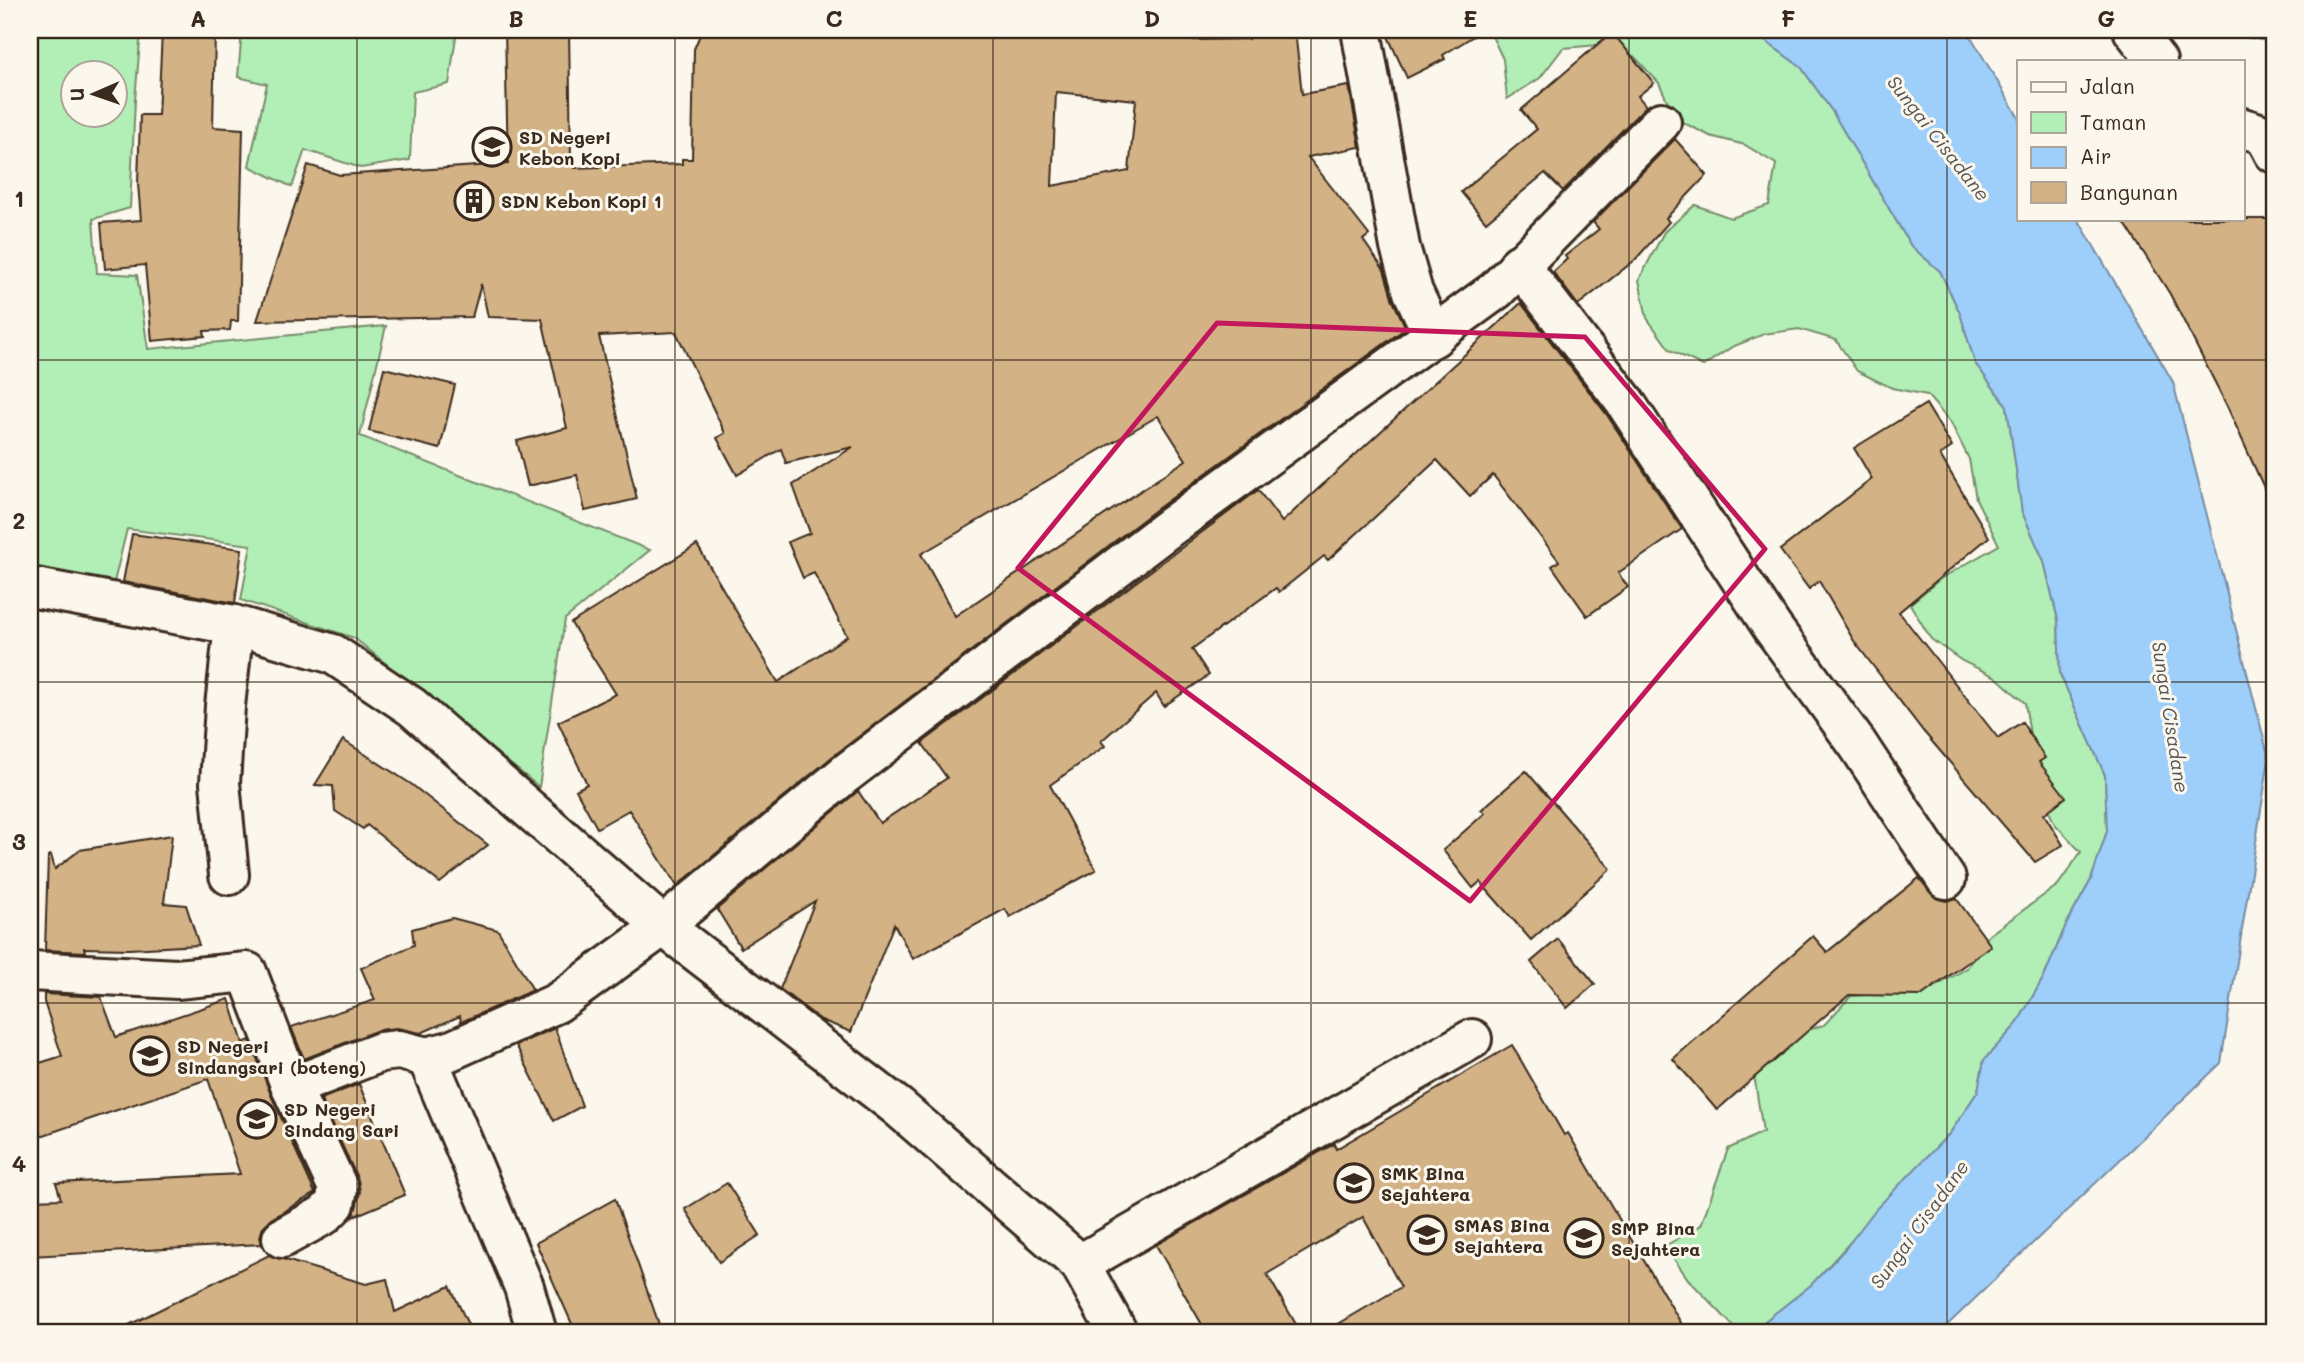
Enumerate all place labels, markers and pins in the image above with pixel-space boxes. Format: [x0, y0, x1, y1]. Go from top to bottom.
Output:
place label: SD Negeri Kebon Kopi [519, 125, 621, 170]
school or university icon: SD Negeri Kebon Kopi [471, 126, 513, 168]
building icon: SDN Kebon Kopi 1 [453, 180, 495, 222]
place label: SDN Kebon Kopi 1 [501, 189, 662, 213]
place label: SD Negeri Sindangsari (boteng) [177, 1034, 366, 1079]
school or university icon: SD Negeri Sindangsari (boteng) [129, 1035, 171, 1077]
place label: SD Negeri Sindang Sari [284, 1097, 399, 1142]
school or university icon: SD Negeri Sindang Sari [236, 1098, 278, 1140]
place label: SMK Bina Sejahtera [1381, 1161, 1470, 1206]
school or university icon: SMK Bina Sejahtera [1333, 1162, 1375, 1204]
place label: SMAS Bina Sejahtera [1454, 1213, 1550, 1258]
school or university icon: SMAS Bina Sejahtera [1406, 1214, 1448, 1256]
place label: SMP Bina Sejahtera [1611, 1216, 1700, 1261]
school or university icon: SMP Bina Sejahtera [1563, 1217, 1605, 1259]

